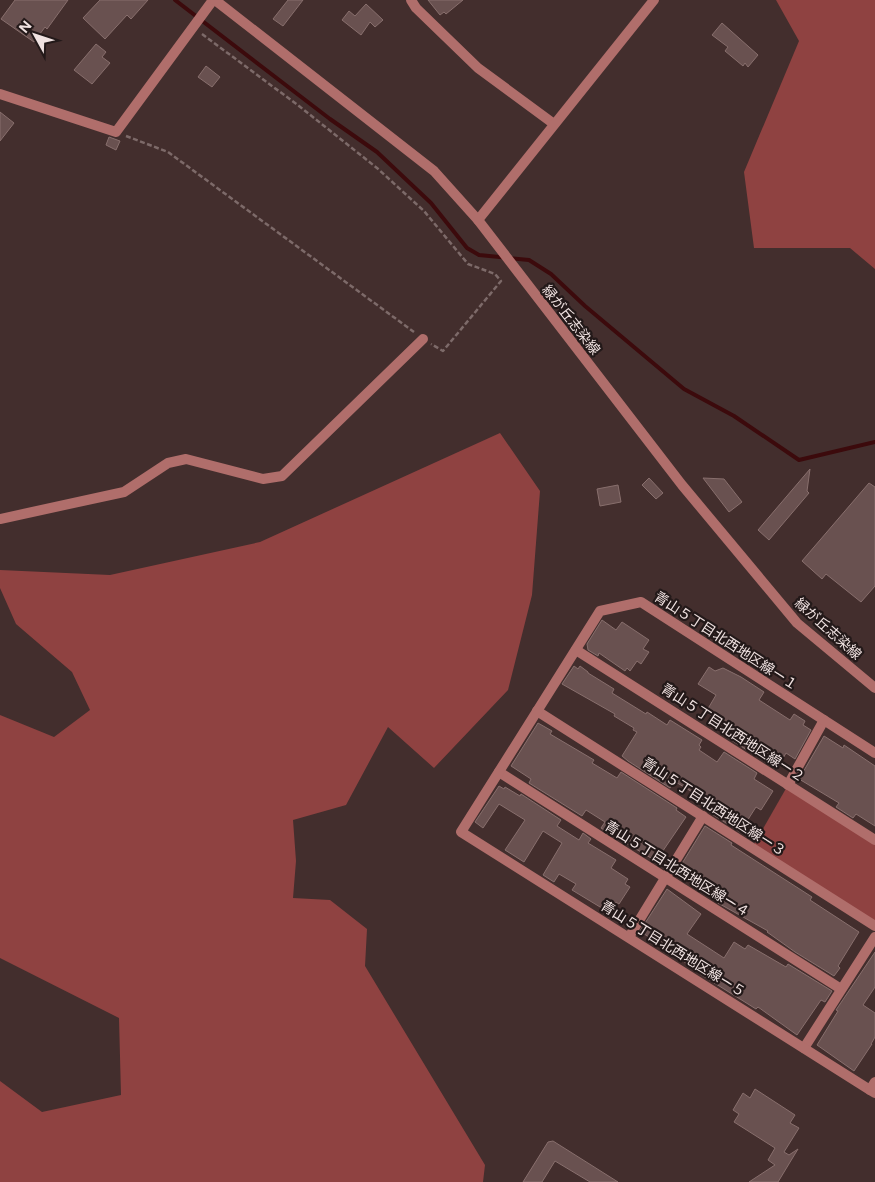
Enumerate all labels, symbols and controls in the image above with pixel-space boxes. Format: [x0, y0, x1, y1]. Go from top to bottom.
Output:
north arrow [10, 10, 60, 60]
text: N [15, 17, 35, 37]
street label: 緑が丘志染線 [538, 282, 604, 358]
street label: 青山５丁目北西地区線ー１ [651, 588, 801, 694]
street label: 緑が丘志染線 [791, 595, 865, 663]
street label: 青山５丁目北西地区線ー２ [658, 680, 808, 786]
street label: 青山５丁目北西地区線ー３ [639, 754, 789, 860]
street label: 青山５丁目北西地区線ー４ [601, 817, 753, 921]
street label: 青山５丁目北西地区線ー５ [597, 897, 749, 1001]

